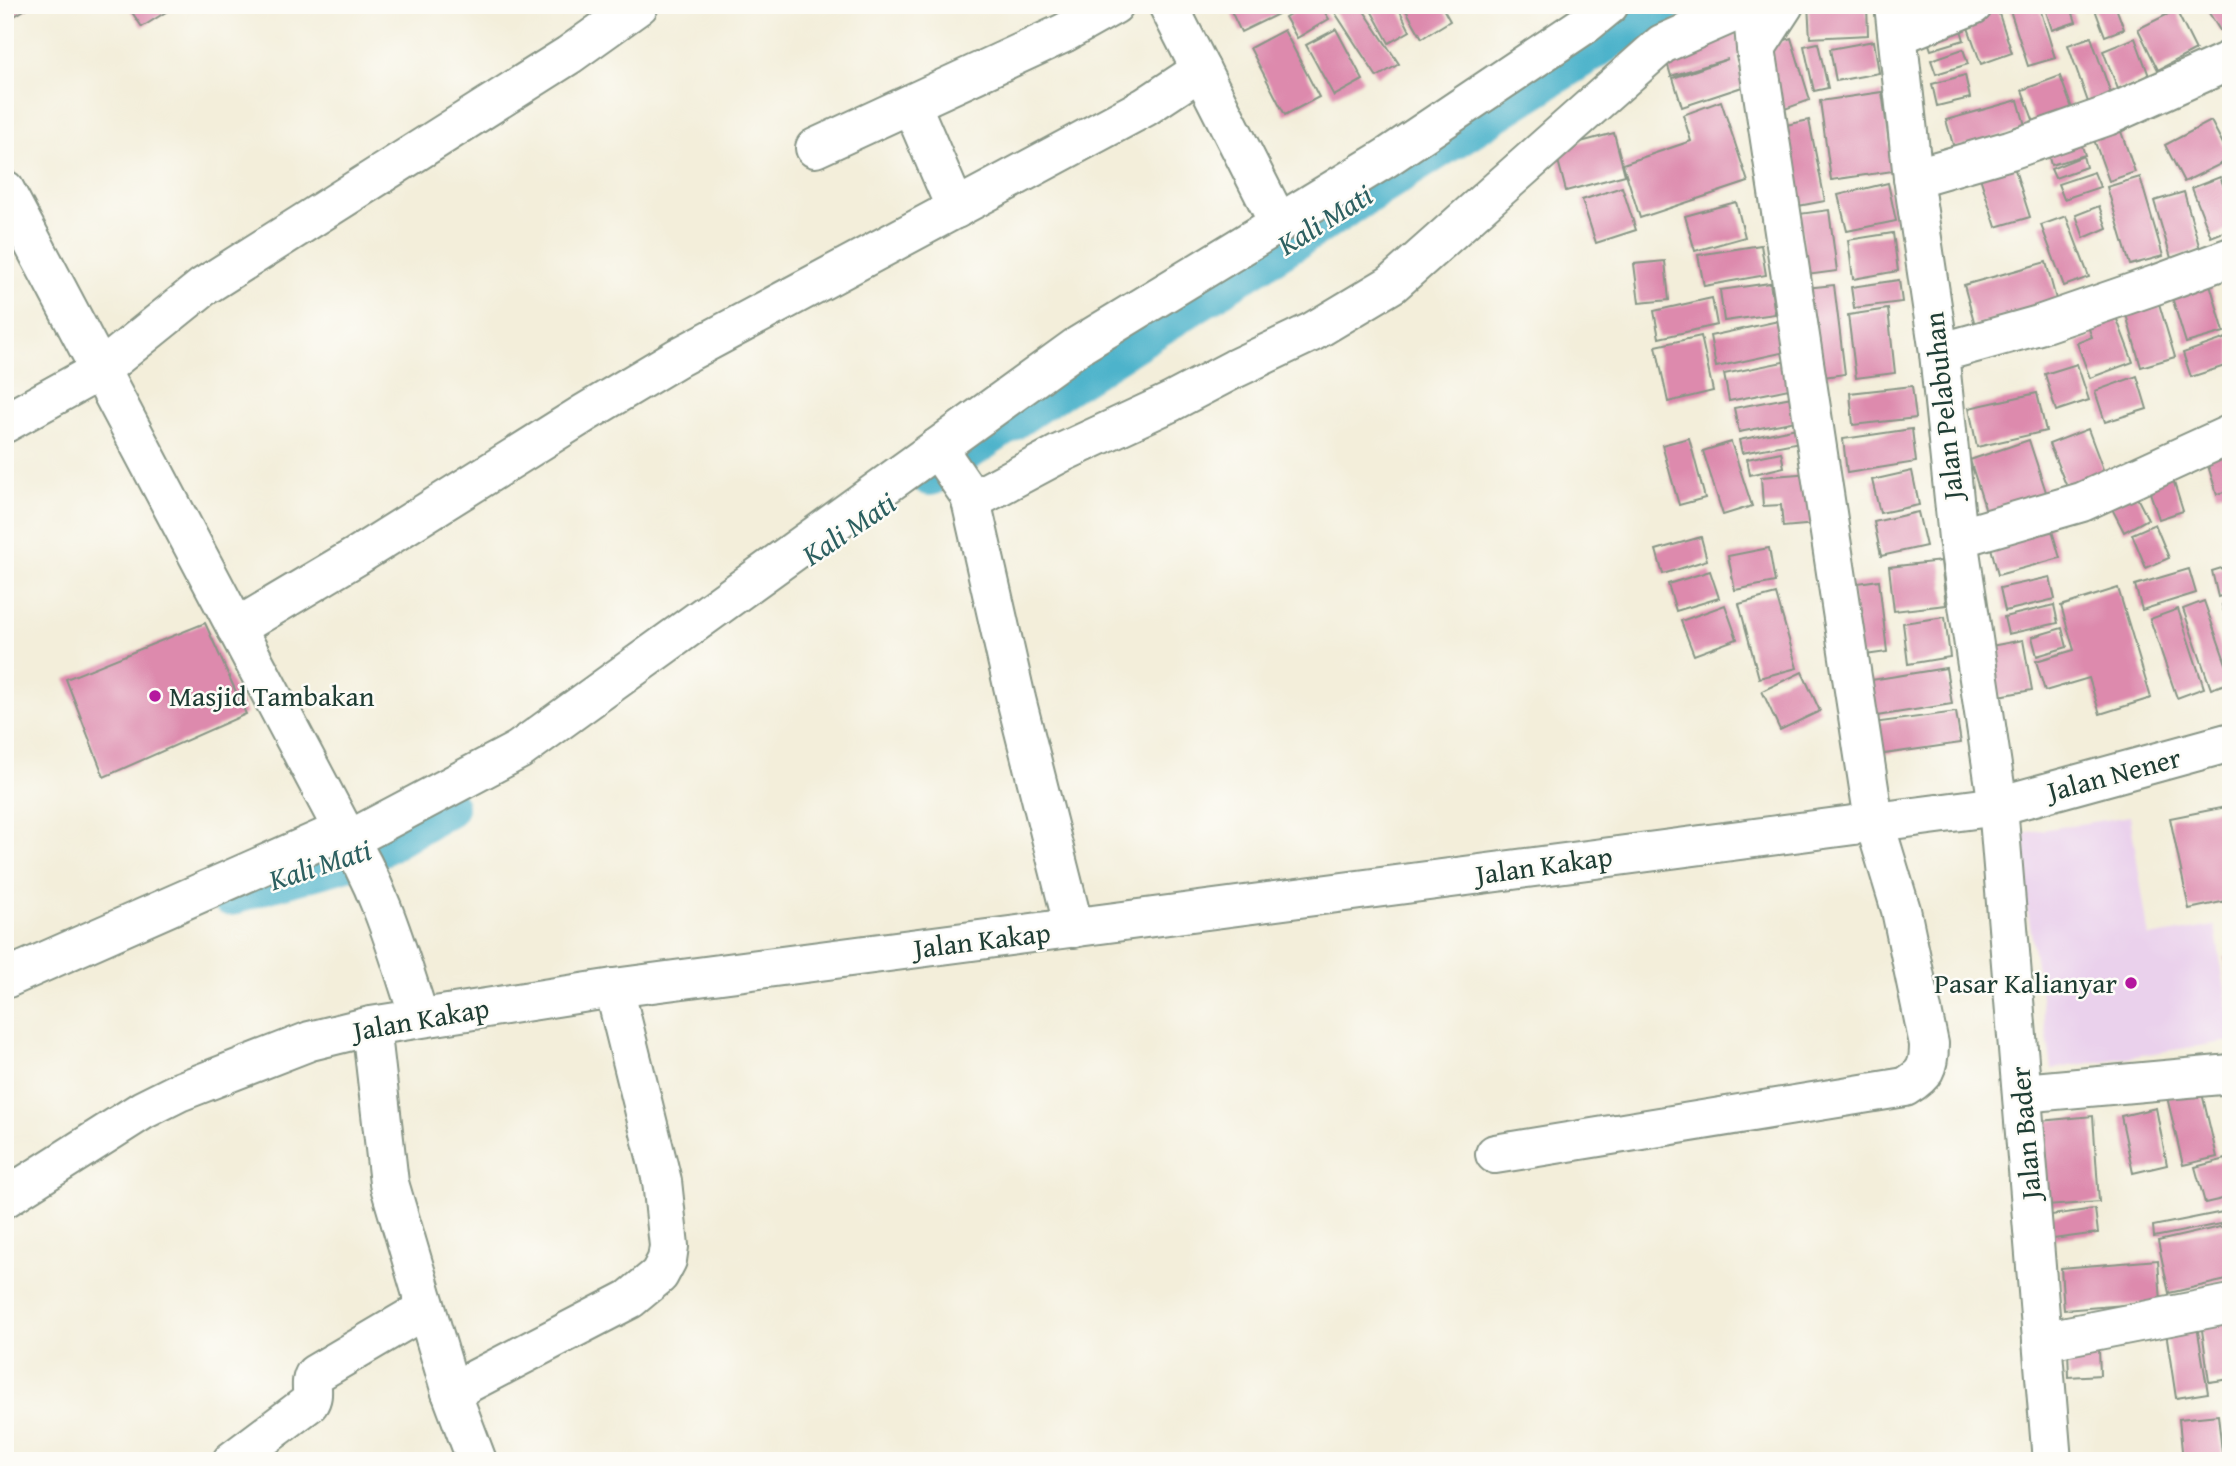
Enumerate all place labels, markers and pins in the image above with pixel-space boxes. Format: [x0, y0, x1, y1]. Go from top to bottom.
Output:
place label: Masjid Tambakan [169, 675, 375, 716]
marker: Masjid Tambakan [147, 688, 163, 704]
place label: Pasar Kalianyar [1934, 962, 2117, 1003]
marker: Pasar Kalianyar [2123, 975, 2139, 991]

